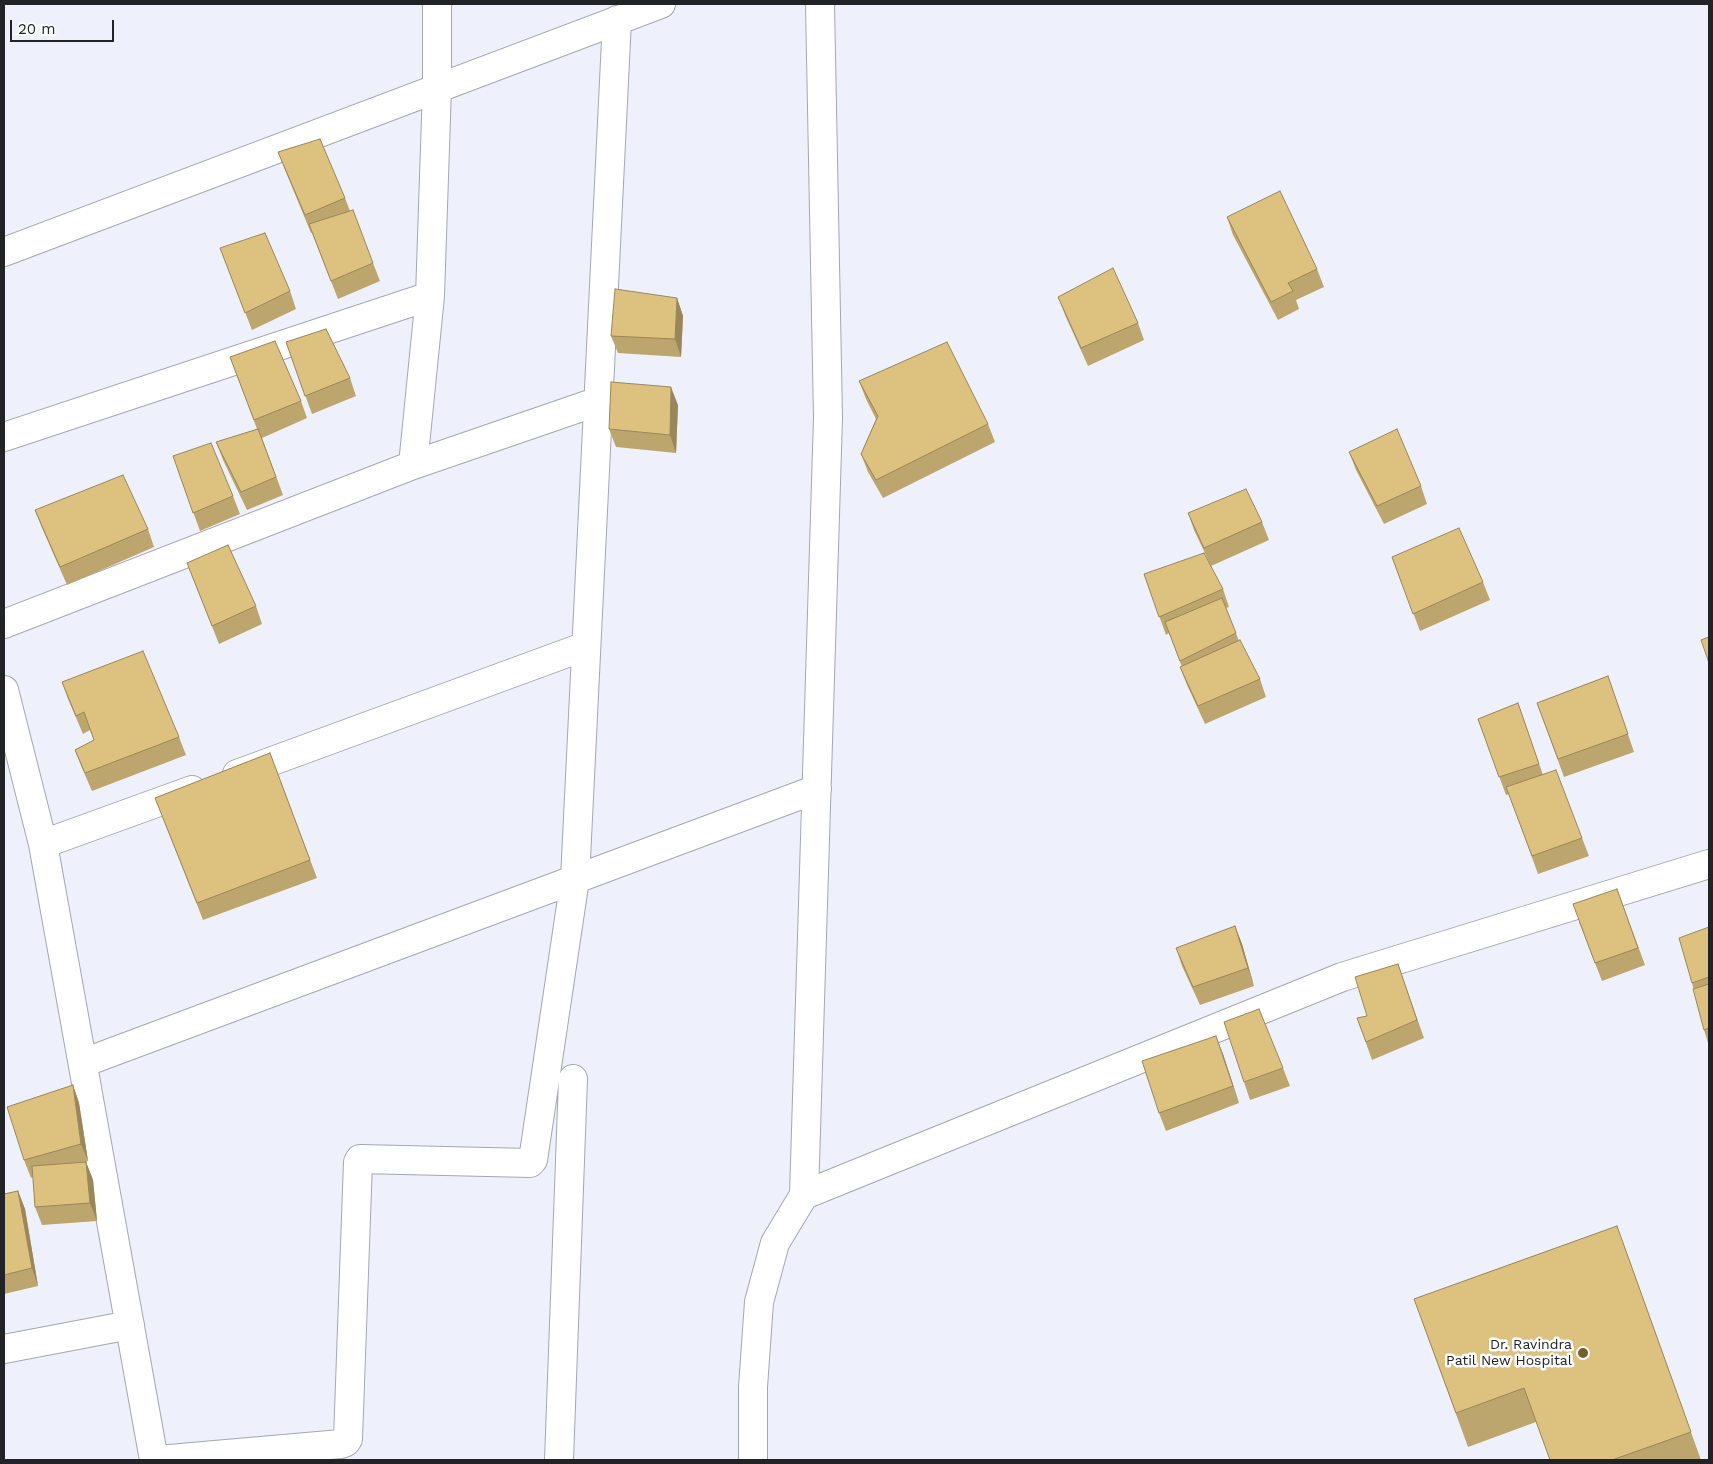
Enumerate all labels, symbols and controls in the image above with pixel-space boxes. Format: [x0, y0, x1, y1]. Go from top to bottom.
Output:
scale bar [12, 10, 116, 42]
text: 20 m [18, 20, 56, 38]
place label: Dr. Ravindra Patil New Hospital [1446, 1337, 1572, 1370]
marker: Dr. Ravindra Patil New Hospital [1576, 1346, 1590, 1360]

